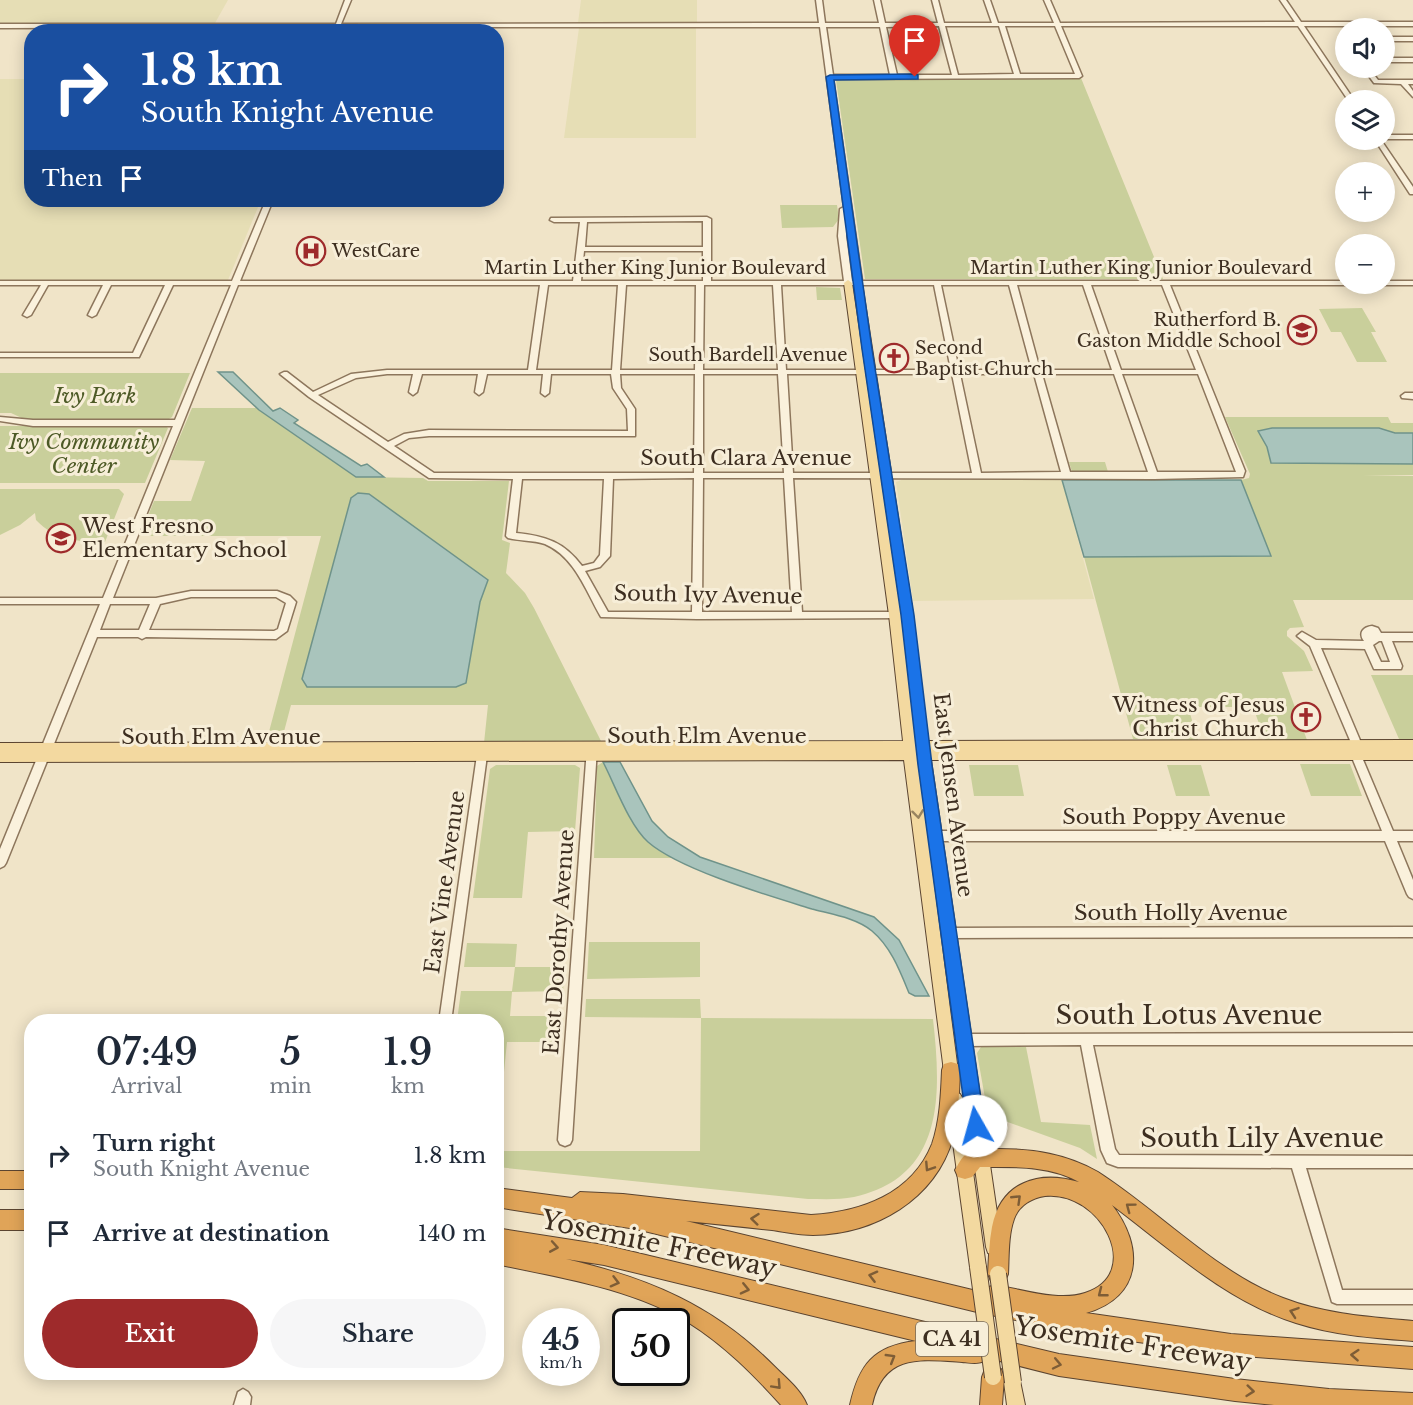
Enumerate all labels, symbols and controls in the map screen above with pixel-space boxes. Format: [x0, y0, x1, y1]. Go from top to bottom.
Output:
pin [889, 15, 940, 77]
map controls [1335, 18, 1395, 294]
button: sound [1335, 18, 1395, 78]
icon: arrive [898, 24, 931, 57]
text: 1.8 km [141, 44, 282, 96]
icon: right [42, 48, 120, 126]
button: layers [1335, 90, 1395, 150]
text: South Knight Avenue [141, 96, 434, 129]
icon: arrive [115, 162, 148, 195]
button: + [1335, 162, 1395, 222]
text: Then [42, 165, 103, 192]
button: − [1335, 234, 1395, 294]
hospital icon: WestCare [295, 235, 327, 267]
place label: WestCare [331, 240, 420, 262]
street label: Martin Luther King Junior Boulevard [484, 257, 826, 279]
street label: Martin Luther King Junior Boulevard [970, 257, 1312, 279]
place label: Rutherford B. Gaston Middle School [1077, 309, 1281, 352]
school or university icon: Rutherford B. Gaston Middle School [1286, 314, 1318, 346]
place label: Second Baptist Church [915, 337, 1053, 380]
church icon: Second Baptist Church [878, 342, 910, 374]
street label: South Bardell Avenue [648, 344, 848, 366]
park label: Ivy Park [53, 383, 136, 409]
park label: Ivy Community Center [8, 429, 160, 479]
street label: South Clara Avenue [640, 445, 852, 471]
place label: West Fresno Elementary School [81, 513, 287, 563]
school or university icon: West Fresno Elementary School [45, 522, 77, 554]
street label: South Ivy Avenue [613, 580, 803, 610]
street label: East Jensen Avenue [928, 691, 978, 899]
place label: Witness of Jesus Christ Church [1111, 692, 1285, 742]
church icon: Witness of Jesus Christ Church [1290, 701, 1322, 733]
street label: South Elm Avenue [607, 723, 807, 749]
street label: South Elm Avenue [121, 724, 321, 750]
street label: East Vine Avenue [419, 789, 471, 975]
street label: South Poppy Avenue [1062, 804, 1286, 830]
one-way arrow [911, 810, 924, 819]
street label: East Dorothy Avenue [538, 828, 580, 1056]
street label: South Holly Avenue [1074, 900, 1288, 926]
street label: South Lotus Avenue [1056, 999, 1322, 1031]
text: 07:49 [96, 1030, 198, 1075]
text: 5 [280, 1030, 301, 1075]
text: 1.9 [383, 1030, 432, 1075]
text: Arrival [111, 1074, 182, 1098]
text: min [270, 1074, 312, 1098]
text: km [391, 1074, 425, 1098]
position arrow [944, 1094, 1008, 1158]
street label: South Lily Avenue [1140, 1122, 1384, 1154]
text: Turn right [93, 1130, 215, 1157]
icon: right [42, 1139, 75, 1172]
text: 1.8 km [414, 1142, 486, 1169]
text: South Knight Avenue [93, 1157, 310, 1181]
one-way arrow [926, 1160, 937, 1171]
one-way arrow [1011, 1195, 1021, 1206]
street label: Yosemite Freeway [537, 1203, 780, 1285]
one-way arrow [1126, 1203, 1137, 1214]
one-way arrow [750, 1213, 759, 1226]
icon: arrive [42, 1217, 75, 1250]
text: Arrive at destination [93, 1220, 330, 1247]
text: 140 m [418, 1220, 486, 1247]
one-way arrow [549, 1240, 559, 1253]
one-way arrow [868, 1270, 878, 1283]
one-way arrow [610, 1274, 620, 1287]
one-way arrow [739, 1282, 749, 1295]
one-way arrow [1098, 1286, 1109, 1297]
button: Exit [42, 1299, 258, 1368]
button: Share [270, 1299, 486, 1368]
one-way arrow [1289, 1307, 1299, 1319]
speed limit sign: 50 [612, 1308, 690, 1386]
street label: Yosemite Freeway [1011, 1309, 1255, 1379]
text: 45 [542, 1321, 580, 1358]
road number: CA 41 [916, 1322, 988, 1356]
one-way arrow [1350, 1349, 1359, 1362]
text: km/h [540, 1353, 582, 1372]
one-way arrow [885, 1354, 895, 1365]
one-way arrow [1051, 1357, 1061, 1370]
one-way arrow [770, 1378, 781, 1388]
one-way arrow [1245, 1385, 1254, 1397]

